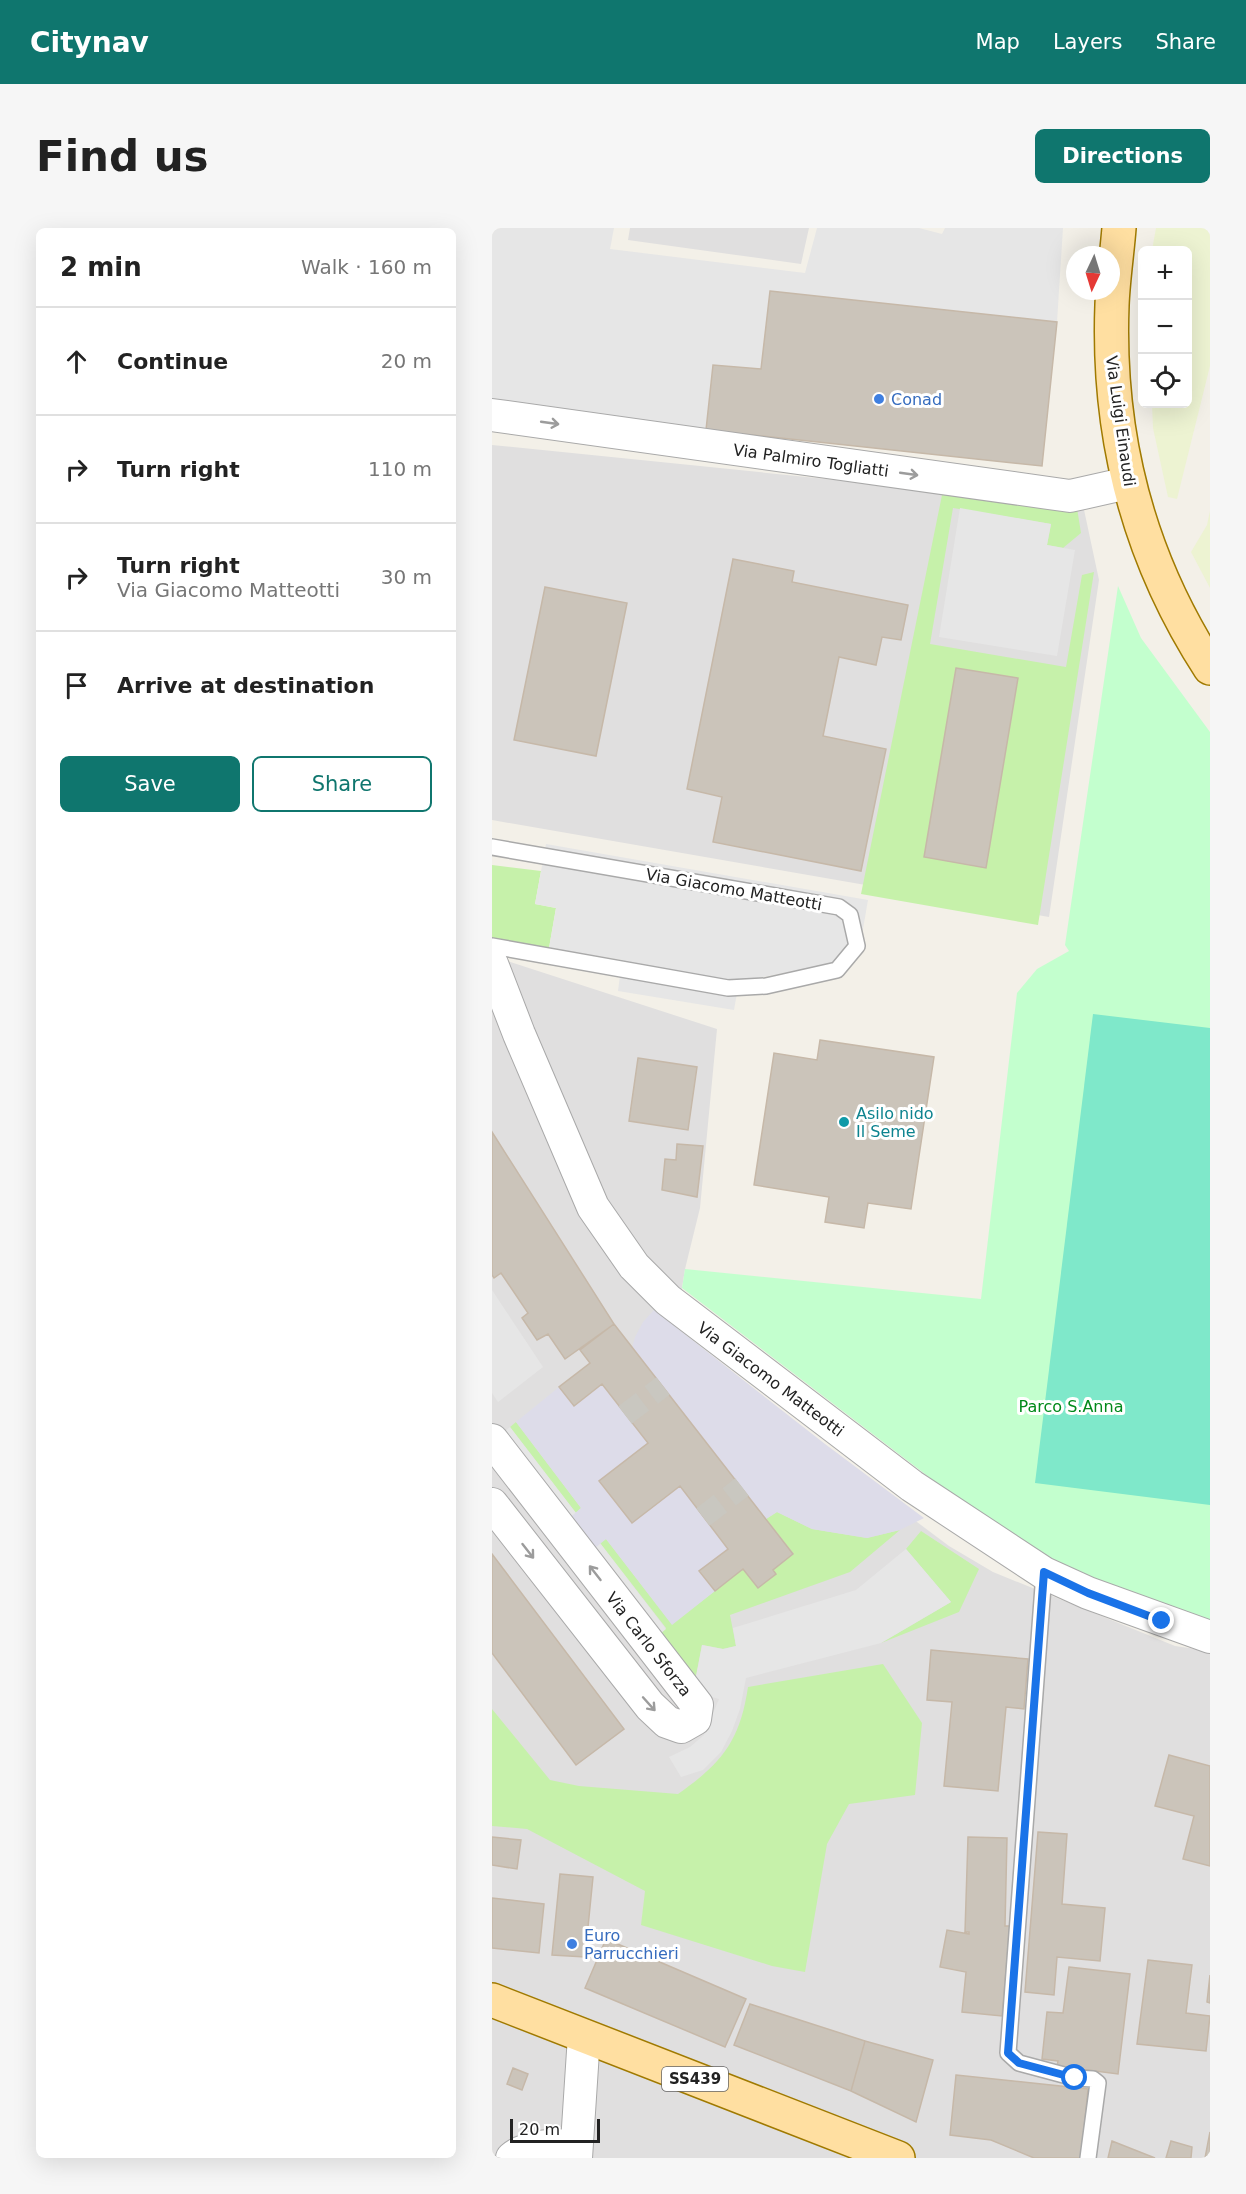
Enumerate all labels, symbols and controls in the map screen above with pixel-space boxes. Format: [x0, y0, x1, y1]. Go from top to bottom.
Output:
text: Citynav [30, 26, 149, 59]
text: Map [976, 30, 1020, 54]
text: Layers [1053, 30, 1122, 54]
text: Share [1155, 30, 1216, 54]
button: Directions [1035, 129, 1210, 183]
text: Find us [36, 132, 209, 181]
north arrow [1066, 246, 1120, 300]
map controls [1138, 246, 1192, 408]
button: + [1138, 246, 1192, 300]
text: 2 min [60, 252, 142, 282]
text: Walk · 160 m [301, 255, 432, 279]
button: − [1138, 300, 1192, 354]
icon: ahead [60, 345, 93, 378]
text: Continue [117, 349, 228, 374]
text: 20 m [381, 349, 432, 373]
street label: Via Luigi Einaudi [1102, 354, 1139, 488]
button: locate [1138, 354, 1192, 408]
place label: Conad [891, 390, 942, 409]
marker: Conad [872, 392, 886, 406]
one-way arrow [540, 418, 559, 429]
street label: Via Palmiro Togliatti [732, 440, 890, 481]
icon: right [60, 453, 93, 486]
text: Turn right [117, 457, 240, 482]
text: 110 m [368, 457, 432, 481]
one-way arrow [899, 468, 919, 479]
text: Turn right [117, 553, 240, 578]
icon: right [60, 561, 93, 594]
text: 30 m [381, 565, 432, 589]
text: Via Giacomo Matteotti [117, 578, 340, 602]
icon: arrive [60, 669, 93, 702]
text: Arrive at destination [117, 673, 374, 698]
button: Save [60, 756, 240, 812]
button: Share [252, 756, 432, 812]
street label: Via Giacomo Matteotti [644, 865, 823, 914]
place label: Asilo nido Il Seme [856, 1104, 934, 1141]
marker: Asilo nido Il Seme [837, 1115, 851, 1129]
street label: Via Giacomo Matteotti [694, 1318, 848, 1441]
park label: Parco S.Anna [1019, 1397, 1123, 1416]
one-way arrow [522, 1542, 535, 1558]
one-way arrow [588, 1566, 601, 1582]
street label: Via Carlo Sforza [602, 1588, 695, 1700]
route end [1148, 1607, 1174, 1633]
one-way arrow [642, 1696, 656, 1711]
place label: Euro Parrucchieri [584, 1926, 679, 1963]
marker: Euro Parrucchieri [565, 1937, 579, 1951]
route start [1061, 2064, 1087, 2090]
road number: SS439 [662, 2067, 728, 2091]
scale bar [510, 2116, 600, 2144]
text: 20 m [519, 2120, 560, 2139]

